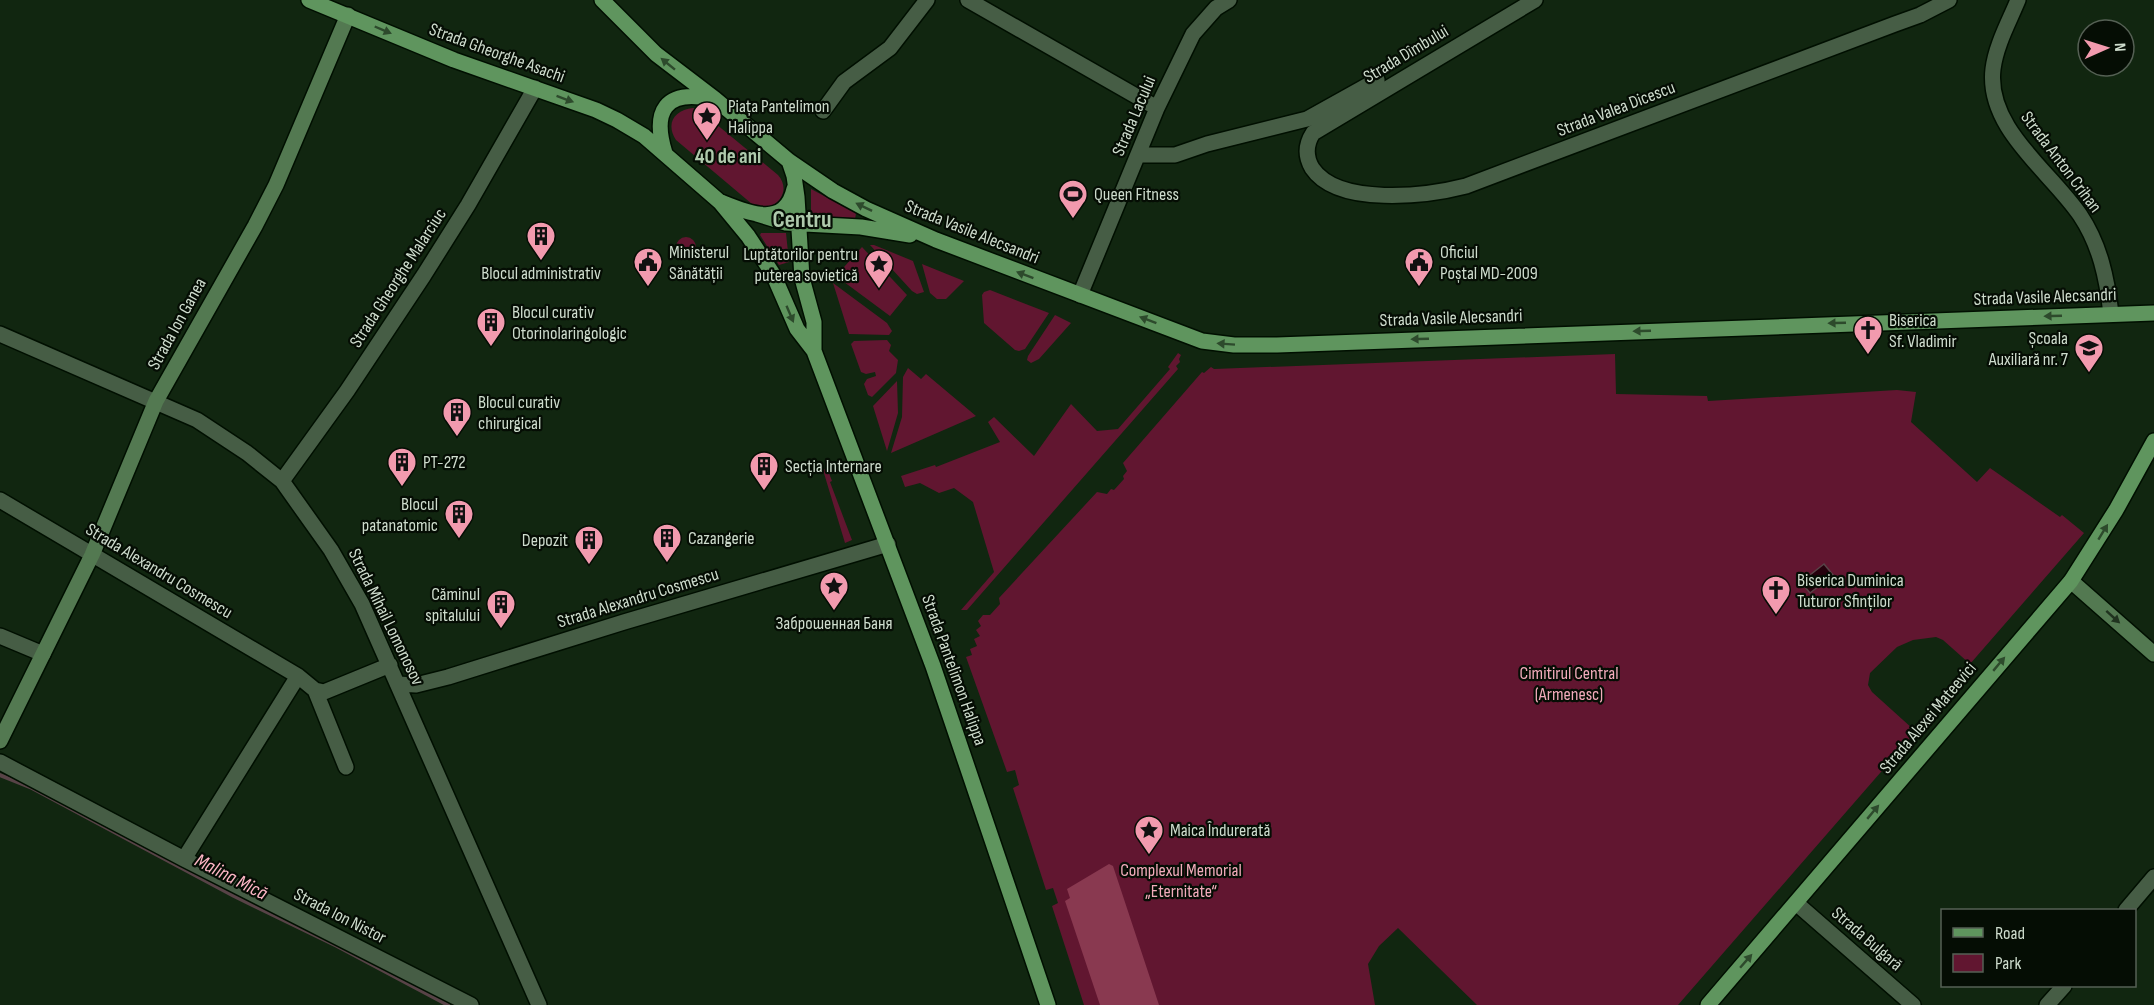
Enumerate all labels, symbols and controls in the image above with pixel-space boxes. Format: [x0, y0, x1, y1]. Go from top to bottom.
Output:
north arrow [2076, 18, 2136, 78]
street label: Strada Gheorghe Asachi [426, 19, 568, 87]
street label: Strada Dîmbului [1360, 20, 1452, 88]
one-way arrow [374, 26, 392, 35]
text: N [2110, 43, 2129, 52]
one-way arrow [660, 58, 676, 71]
street label: Strada Lacului [1108, 73, 1160, 159]
street label: Strada Valea Dicescu [1554, 77, 1678, 141]
one-way arrow [556, 94, 574, 104]
place label: Piața Pantelimon Halippa [728, 96, 830, 138]
place icon: Piața Pantelimon Halippa [691, 100, 723, 142]
street label: Strada Anton Crihan [2016, 107, 2106, 217]
district label: 40 de ani [695, 144, 761, 169]
sports icon: Queen Fitness [1057, 178, 1089, 220]
place label: Queen Fitness [1094, 184, 1179, 205]
street label: Strada Vasile Alecsandri [902, 196, 1042, 268]
one-way arrow [855, 203, 873, 213]
street label: Strada Gheorghe Malarciuc [345, 205, 451, 351]
district label: Centru [772, 205, 832, 234]
building icon: Blocul administrativ [525, 220, 557, 262]
place label: Ministerul Sănătății [669, 242, 729, 284]
place label: Oficiul Poștal MD-2009 [1440, 242, 1538, 284]
place label: Luptătorilor pentru puterea sovietică [743, 244, 858, 286]
public building icon: Ministerul Sănătății [632, 246, 664, 288]
public building icon: Oficiul Poștal MD-2009 [1403, 246, 1435, 288]
place icon: Luptătorilor pentru puterea sovietică [863, 248, 895, 290]
place label: Blocul administrativ [481, 263, 601, 284]
one-way arrow [1016, 270, 1034, 279]
street label: Strada Ion Ganea [143, 274, 211, 374]
street label: Strada Vasile Alecsandri [1973, 284, 2117, 310]
place label: Blocul curativ Otorinolaringologic [512, 302, 627, 344]
street label: Strada Vasile Alecsandri [1379, 305, 1523, 331]
building icon: Blocul curativ Otorinolaringologic [475, 306, 507, 348]
one-way arrow [785, 306, 795, 324]
place label: Biserica Sf. Vladimir [1889, 310, 1957, 352]
one-way arrow [2043, 311, 2062, 320]
church icon: Biserica Sf. Vladimir [1852, 314, 1884, 356]
one-way arrow [1138, 315, 1156, 325]
one-way arrow [1827, 319, 1846, 328]
one-way arrow [1632, 326, 1651, 336]
place label: Școala Auxiliară nr. 7 [1988, 328, 2069, 370]
school or university icon: Școala Auxiliară nr. 7 [2073, 332, 2105, 374]
one-way arrow [1411, 334, 1430, 344]
one-way arrow [1216, 339, 1235, 349]
place label: Blocul curativ chirurgical [478, 392, 560, 434]
building icon: Blocul curativ chirurgical [441, 396, 473, 438]
building icon: PT-272 [386, 446, 418, 488]
building icon: Secția Internare [748, 450, 780, 492]
place label: PT-272 [423, 452, 466, 473]
place label: Secția Internare [785, 456, 882, 477]
place label: Blocul patanatomic [362, 494, 438, 536]
building icon: Blocul patanatomic [443, 498, 475, 540]
street label: Strada Alexandru Cosmescu [82, 519, 236, 623]
building icon: Cazangerie [651, 522, 683, 564]
building icon: Depozit [573, 524, 605, 566]
one-way arrow [2097, 524, 2108, 540]
place label: Cazangerie [688, 528, 755, 549]
place label: Depozit [522, 530, 569, 551]
street label: Strada Mihail Lomonosov [344, 545, 428, 689]
street label: Strada Alexandru Cosmescu [555, 563, 721, 633]
place icon: Заброшенная Баня [818, 570, 850, 612]
place label: Biserica Duminica Tuturor Sfinților [1797, 570, 1904, 612]
church icon: Biserica Duminica Tuturor Sfinților [1760, 574, 1792, 616]
place label: Căminul spitalului [425, 584, 480, 626]
building icon: Căminul spitalului [485, 588, 517, 630]
street label: Strada Pantelimon Halippa [917, 592, 991, 748]
one-way arrow [2105, 610, 2120, 623]
place label: Заброшенная Баня [775, 613, 893, 634]
one-way arrow [1993, 656, 2006, 672]
street label: Strada Alexei Mateevici [1875, 658, 1981, 778]
park label: Cimitirul Central (Armenesc) [1520, 663, 1619, 705]
one-way arrow [1866, 805, 1879, 820]
place icon: Maica Îndurerată [1133, 814, 1165, 856]
place label: Maica Îndurerată [1170, 820, 1270, 841]
water label: Malina Mică [191, 849, 271, 905]
park label: Complexul Memorial „Eternitate“ [1120, 860, 1242, 902]
street label: Strada Ion Nistor [290, 884, 390, 948]
street label: Strada Bulgară [1827, 903, 1907, 975]
legend [1941, 909, 2136, 987]
text: Road [1995, 923, 2025, 944]
one-way arrow [1740, 953, 1753, 969]
text: Park [1995, 953, 2021, 974]

